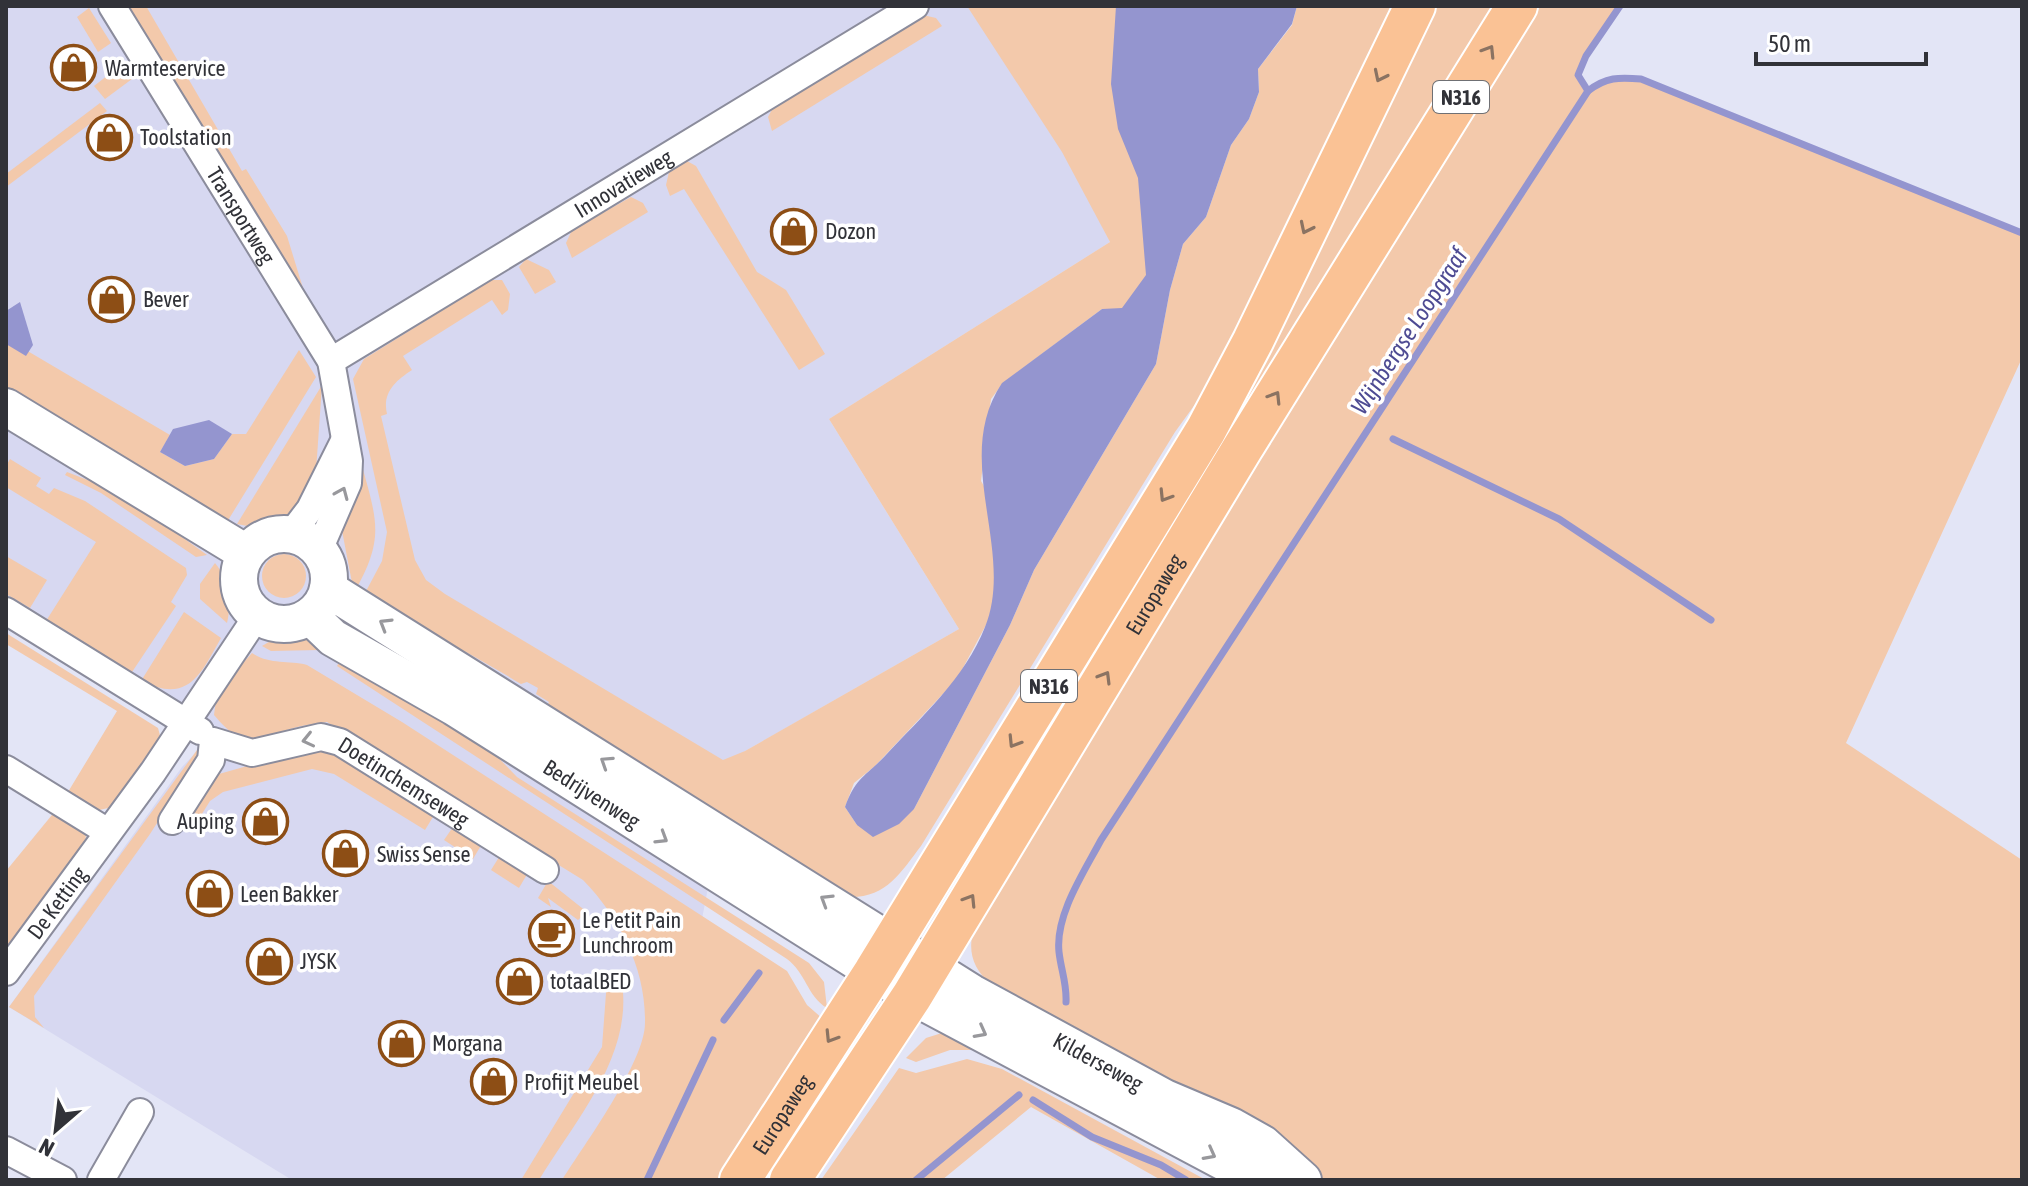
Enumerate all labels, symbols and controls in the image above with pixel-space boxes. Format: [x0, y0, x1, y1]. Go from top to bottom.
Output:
scale bar [1756, 16, 1926, 66]
text: 50 m [1768, 30, 1811, 57]
shop icon: Warmteservice [50, 44, 98, 92]
one-way arrow [1480, 45, 1495, 60]
place label: Warmteservice [105, 55, 225, 81]
one-way arrow [1374, 67, 1390, 82]
road number: N316 [1433, 81, 1489, 113]
shop icon: Toolstation [85, 113, 133, 161]
place label: Toolstation [140, 124, 232, 150]
street label: Innovatieweg [570, 143, 677, 223]
street label: Transportweg [202, 162, 281, 269]
shop icon: Dozon [770, 207, 818, 255]
place label: Dozon [825, 218, 876, 244]
one-way arrow [1300, 220, 1316, 235]
water label: Wijnbergse Loopgraaf [1345, 242, 1473, 419]
shop icon: Bever [88, 275, 136, 323]
place label: Bever [143, 286, 189, 312]
one-way arrow [1265, 391, 1280, 405]
one-way arrow [333, 487, 349, 502]
one-way arrow [1159, 487, 1175, 502]
street label: Europaweg [1120, 549, 1189, 639]
one-way arrow [379, 619, 394, 634]
road number: N316 [1021, 670, 1077, 702]
one-way arrow [1095, 671, 1111, 686]
one-way arrow [302, 731, 315, 748]
street label: Doetinchemseweg [334, 731, 474, 833]
one-way arrow [1009, 733, 1024, 748]
street label: Bedrijvenweg [539, 754, 645, 834]
one-way arrow [600, 756, 615, 771]
shop icon: Auping [241, 797, 289, 845]
place label: Auping [177, 808, 235, 834]
one-way arrow [653, 829, 668, 844]
shop icon: Swiss Sense [322, 830, 370, 878]
place label: Swiss Sense [377, 841, 470, 867]
street label: De Ketting [22, 861, 92, 944]
shop icon: Leen Bakker [185, 870, 233, 918]
place label: Leen Bakker [240, 881, 339, 907]
one-way arrow [820, 894, 835, 909]
one-way arrow [961, 894, 976, 909]
place label: Le Petit Pain Lunchroom [582, 907, 681, 958]
cafe icon: Le Petit Pain Lunchroom [527, 909, 575, 957]
shop icon: JYSK [245, 937, 293, 985]
place label: JYSK [300, 948, 337, 974]
shop icon: totaalBED [495, 957, 543, 1005]
place label: totaalBED [550, 968, 631, 994]
shop icon: Morgana [377, 1019, 425, 1067]
one-way arrow [973, 1022, 987, 1037]
street label: Kilderseweg [1049, 1027, 1148, 1097]
one-way arrow [825, 1028, 840, 1043]
place label: Morgana [432, 1030, 503, 1056]
shop icon: Profijt Meubel [469, 1058, 517, 1106]
place label: Profijt Meubel [524, 1069, 639, 1095]
street label: Europaweg [747, 1069, 818, 1159]
north arrow [16, 1090, 96, 1170]
text: N [35, 1133, 58, 1162]
one-way arrow [1202, 1145, 1217, 1160]

